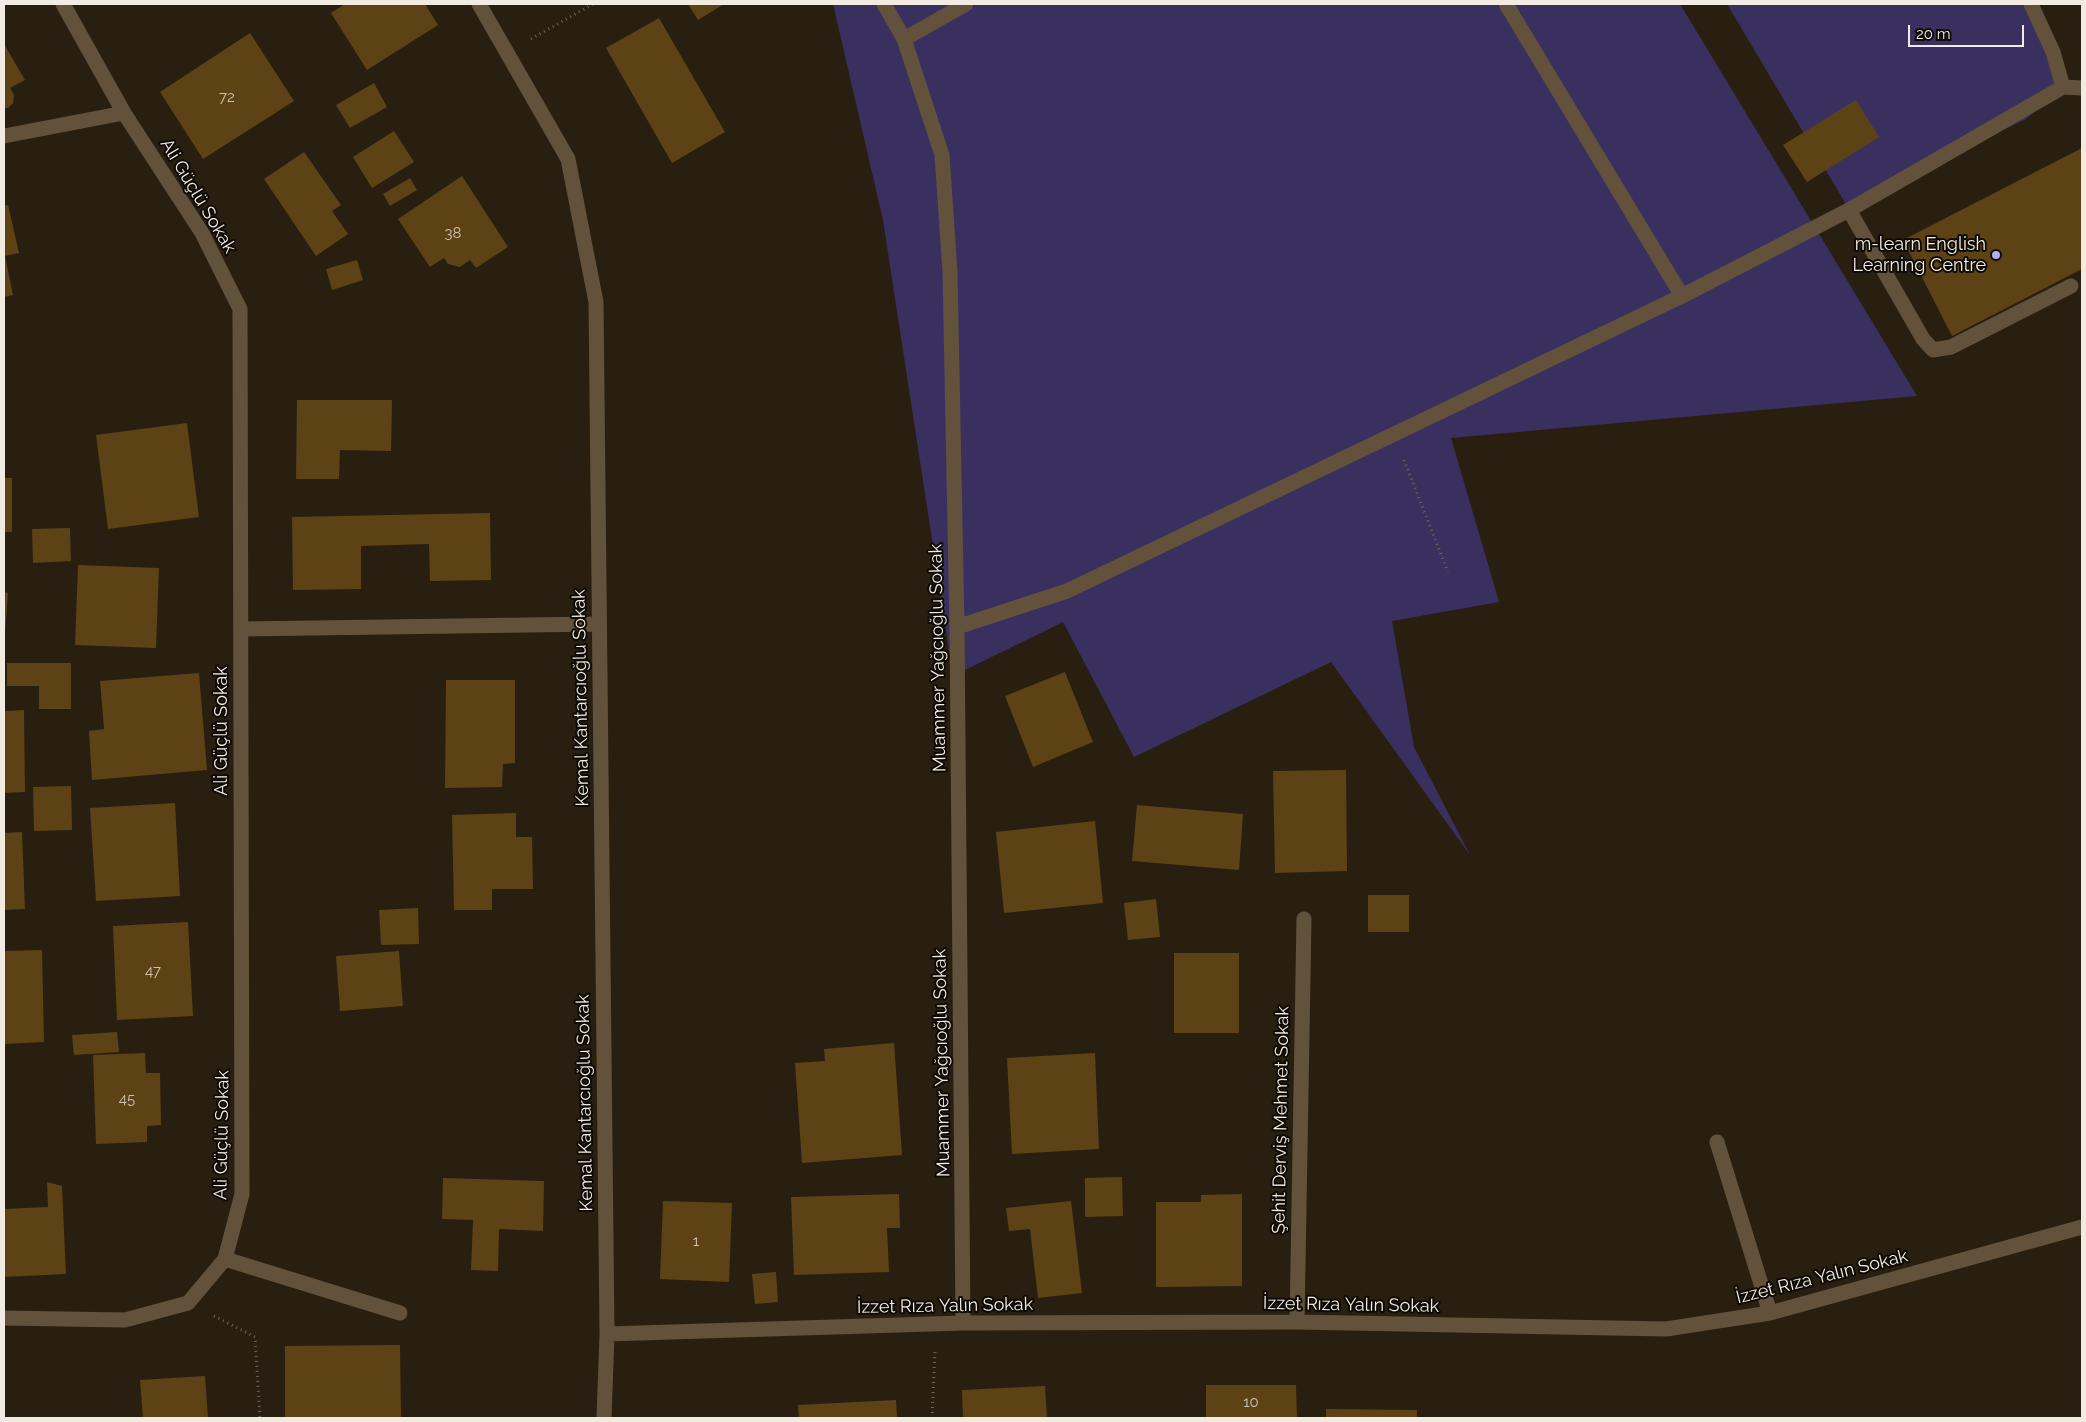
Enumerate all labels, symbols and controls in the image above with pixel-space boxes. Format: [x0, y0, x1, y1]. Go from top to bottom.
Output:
scale bar [1911, 15, 2027, 47]
text: 20 m [1916, 25, 1951, 43]
house number: 72 [219, 88, 235, 106]
street label: Ali Güçlü Sokak [155, 135, 241, 257]
house number: 38 [445, 224, 461, 242]
place label: m-learn English Learning Centre [1852, 234, 1986, 276]
marker: m-learn English Learning Centre [1990, 249, 2002, 261]
street label: Muammer Yağcıoğlu Sokak [925, 544, 951, 772]
street label: Kemal Kantarcıoğlu Sokak [568, 589, 594, 807]
street label: Ali Güçlü Sokak [211, 666, 233, 796]
street label: Muammer Yağcıoğlu Sokak [929, 949, 955, 1177]
house number: 47 [145, 962, 161, 980]
street label: Kemal Kantarcıoğlu Sokak [572, 994, 598, 1212]
street label: Şehit Derviş Mehmet Sokak [1268, 1006, 1294, 1234]
street label: Ali Güçlü Sokak [210, 1070, 234, 1200]
house number: 45 [119, 1090, 135, 1108]
house number: 1 [693, 1232, 699, 1250]
street label: İzzet Rıza Yalın Sokak [1734, 1245, 1910, 1309]
street label: İzzet Rıza Yalın Sokak [1263, 1293, 1439, 1317]
street label: İzzet Rıza Yalın Sokak [857, 1294, 1033, 1318]
house number: 10 [1243, 1393, 1259, 1411]

